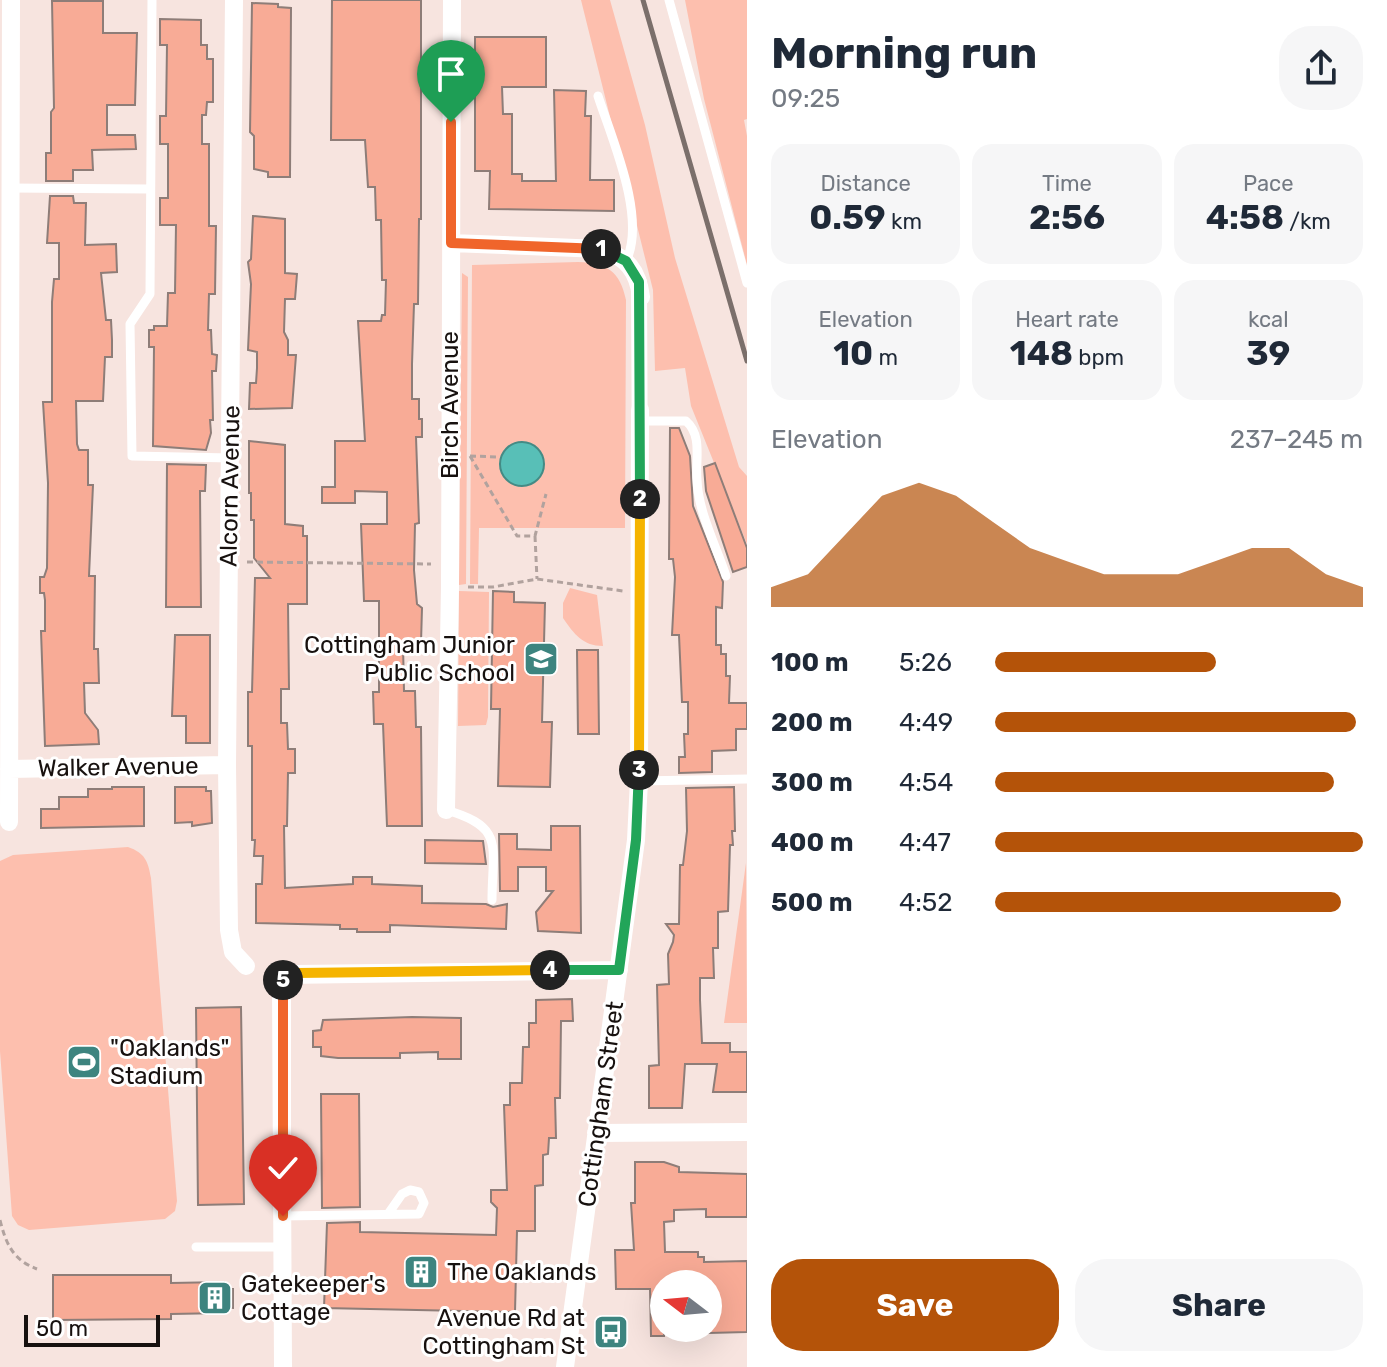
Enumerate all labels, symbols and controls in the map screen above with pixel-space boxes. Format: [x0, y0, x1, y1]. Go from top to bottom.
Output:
button: share [1279, 26, 1363, 110]
text: Morning run [771, 27, 1037, 79]
pin [417, 40, 485, 122]
icon: arrive [429, 52, 473, 96]
text: 09:25 [771, 83, 840, 114]
text: Distance [821, 170, 911, 197]
text: Time [1042, 170, 1092, 197]
text: Pace [1243, 170, 1294, 197]
text: 0.59 [809, 197, 886, 238]
text: 2:56 [1029, 197, 1105, 238]
text: 4:58 [1206, 197, 1284, 238]
text: km [886, 208, 922, 235]
text: /km [1284, 208, 1331, 235]
pin: 1 [581, 229, 621, 269]
text: 1 [596, 235, 606, 262]
text: Elevation [819, 306, 913, 333]
text: Heart rate [1015, 306, 1119, 333]
text: kcal [1248, 306, 1289, 333]
street label: Birch Avenue [436, 331, 464, 479]
text: 10 [833, 333, 873, 374]
text: 148 [1010, 333, 1073, 374]
text: 39 [1246, 333, 1290, 374]
text: m [873, 344, 898, 371]
text: bpm [1073, 344, 1124, 371]
street label: Alcorn Avenue [215, 405, 245, 567]
text: Elevation [771, 424, 882, 455]
text: 237–245 m [1230, 424, 1363, 455]
pin: 2 [620, 479, 660, 519]
text: 2 [633, 485, 647, 512]
place label: Cottingham Junior Public School [304, 631, 515, 687]
school or university icon: Cottingham Junior Public School [522, 640, 560, 678]
text: 100 m [771, 647, 849, 678]
text: 5:26 [899, 647, 952, 678]
text: 200 m [771, 707, 853, 738]
text: 4:49 [899, 707, 953, 738]
pin: 3 [619, 750, 659, 790]
street label: Walker Avenue [37, 752, 199, 782]
text: 3 [632, 756, 646, 783]
text: 300 m [771, 767, 853, 798]
text: 4:54 [899, 767, 953, 798]
text: 400 m [771, 827, 853, 858]
text: 4:47 [899, 827, 951, 858]
text: 500 m [771, 887, 853, 918]
text: 4:52 [899, 887, 953, 918]
pin: 4 [530, 950, 570, 990]
text: 4 [542, 956, 558, 983]
pin: 5 [263, 960, 303, 1000]
text: 5 [276, 966, 290, 993]
street label: Cottingham Street [573, 999, 629, 1209]
place label: "Oaklands" Stadium [110, 1034, 229, 1090]
sports icon: "Oaklands" Stadium [65, 1043, 103, 1081]
pin [249, 1134, 317, 1216]
icon: check [261, 1146, 305, 1190]
building icon: The Oaklands [402, 1253, 440, 1291]
place label: The Oaklands [447, 1258, 596, 1286]
button: Save [771, 1259, 1059, 1351]
button: Share [1075, 1259, 1363, 1351]
place label: Gatekeeper's Cottage [241, 1270, 386, 1326]
north arrow [650, 1270, 722, 1342]
map controls [650, 1270, 722, 1342]
building icon: Gatekeeper's Cottage [196, 1279, 234, 1317]
place label: Avenue Rd at Cottingham St [423, 1304, 585, 1360]
scale bar [24, 1311, 160, 1347]
bus stop icon: Avenue Rd at Cottingham St [592, 1313, 630, 1351]
text: 50 m [36, 1315, 88, 1342]

